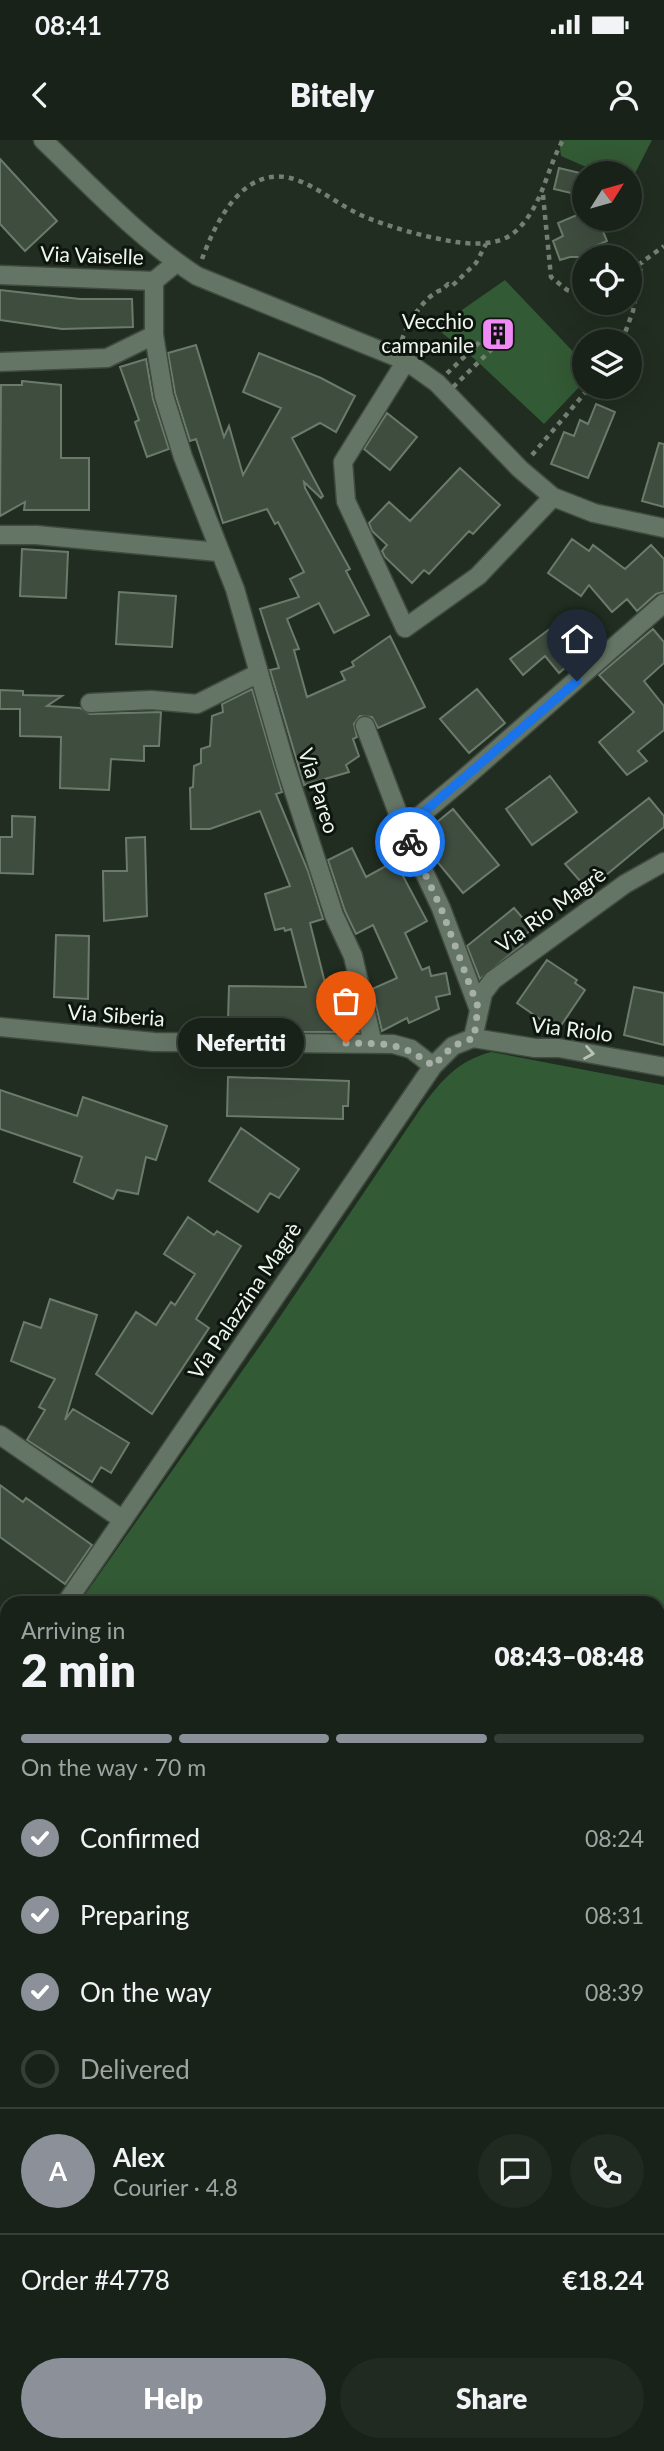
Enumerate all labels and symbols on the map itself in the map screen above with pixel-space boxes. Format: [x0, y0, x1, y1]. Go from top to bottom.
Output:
north arrow [572, 161, 642, 231]
street label: Via Vaiselle [40, 240, 144, 269]
place label: Vecchio campanile [381, 308, 474, 357]
building icon: Vecchio campanile [479, 315, 517, 353]
pin [547, 609, 607, 681]
street label: Via Pareo [294, 745, 345, 836]
courier [375, 807, 445, 877]
street label: Via Rio Magrè [490, 861, 610, 957]
pin [316, 971, 376, 1043]
street label: Via Siberia [67, 999, 166, 1030]
street label: Via Riolo [530, 1011, 614, 1046]
callout: Nefertiti [178, 1018, 304, 1068]
one-way arrow [583, 1045, 595, 1060]
street label: Via Palazzina Magrè [182, 1217, 305, 1383]

